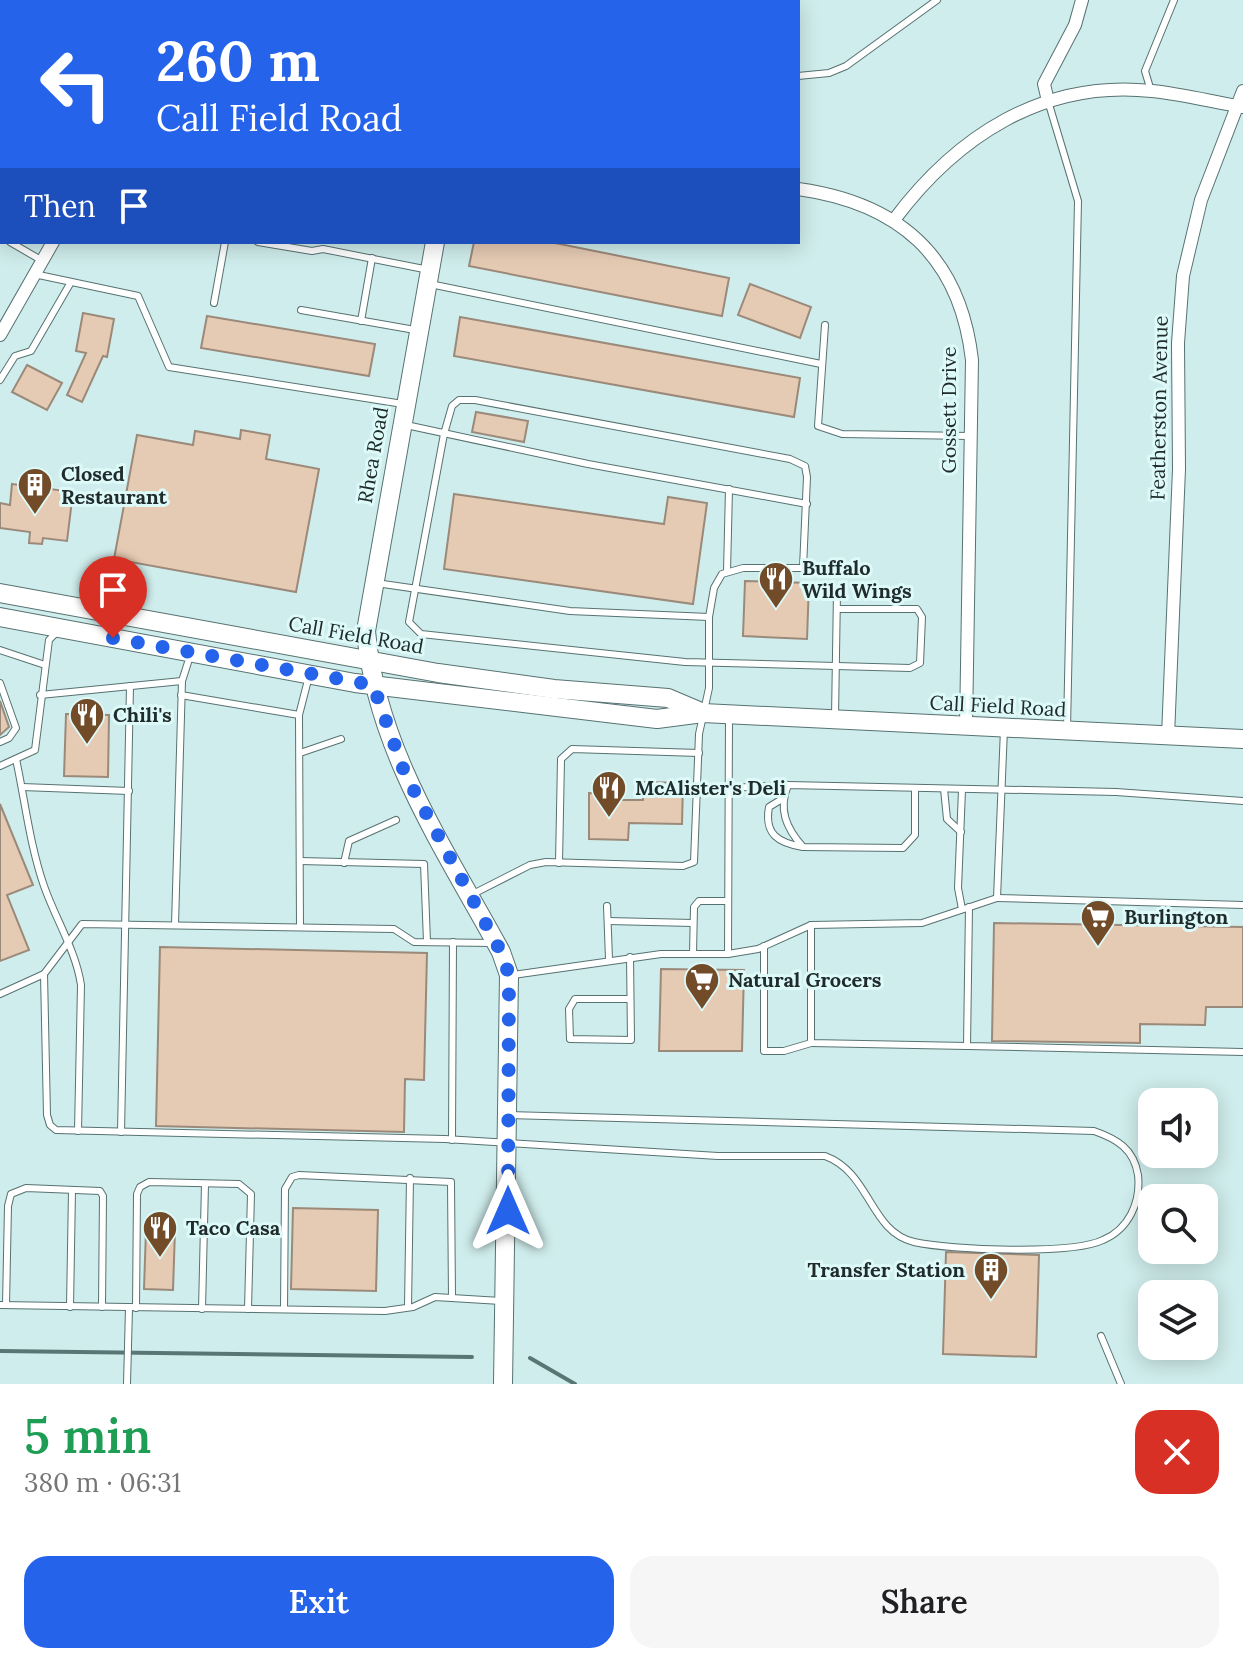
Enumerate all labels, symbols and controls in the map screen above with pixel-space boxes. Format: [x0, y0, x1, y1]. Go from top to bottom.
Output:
text: 260 m [156, 25, 320, 96]
icon: left [24, 32, 128, 136]
text: Call Field Road [156, 95, 402, 141]
icon: arrive [112, 184, 156, 228]
text: Then [24, 187, 96, 225]
street label: Featherston Avenue [1144, 315, 1173, 501]
street label: Gossett Drive [936, 346, 961, 474]
street label: Rhea Road [352, 405, 393, 505]
place label: Closed Restaurant [61, 461, 168, 509]
building icon: Closed Restaurant [16, 466, 54, 516]
place label: Buffalo Wild Wings [802, 555, 912, 603]
pin [79, 556, 147, 638]
restaurant icon: Buffalo Wild Wings [757, 560, 795, 610]
icon: arrive [91, 568, 135, 612]
street label: Call Field Road [287, 610, 426, 659]
street label: Call Field Road [929, 689, 1067, 722]
restaurant icon: Chili's [68, 696, 106, 746]
place label: Chili's [113, 702, 172, 727]
restaurant icon: McAlister's Deli [590, 769, 628, 819]
place label: McAlister's Deli [635, 775, 786, 800]
supermarket icon: Burlington [1079, 898, 1117, 948]
place label: Burlington [1124, 904, 1228, 929]
supermarket icon: Natural Grocers [683, 961, 721, 1011]
place label: Natural Grocers [728, 967, 882, 992]
map controls [1138, 1088, 1218, 1360]
button: sound [1138, 1088, 1218, 1168]
position arrow [466, 1169, 550, 1253]
button: search [1138, 1184, 1218, 1264]
restaurant icon: Taco Casa [141, 1209, 179, 1259]
place label: Taco Casa [186, 1215, 281, 1240]
building icon: Transfer Station [972, 1251, 1010, 1301]
place label: Transfer Station [807, 1257, 965, 1282]
button: layers [1138, 1280, 1218, 1360]
text: 5 min [24, 1405, 152, 1466]
button: close [1135, 1410, 1219, 1494]
text: 380 m · 06:31 [24, 1466, 181, 1499]
button: Exit [24, 1556, 614, 1648]
button: Share [630, 1556, 1219, 1648]

